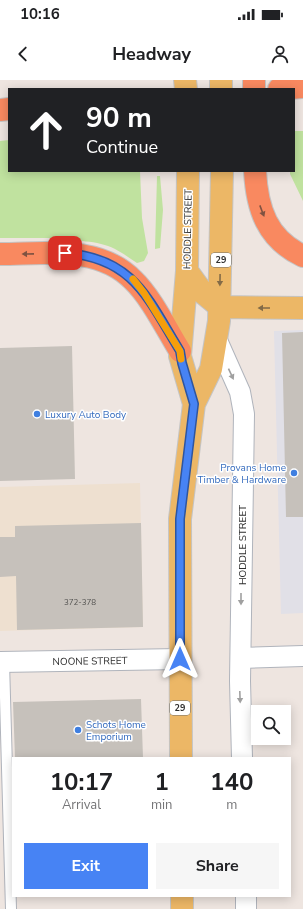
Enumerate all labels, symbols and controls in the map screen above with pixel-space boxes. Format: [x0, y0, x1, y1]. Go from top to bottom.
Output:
text: 10:16 [20, 4, 60, 24]
text: Headway [112, 42, 191, 66]
icon: back [12, 43, 34, 65]
icon: person [269, 43, 291, 65]
text: 90 m [86, 99, 152, 137]
icon: ahead [20, 104, 72, 156]
text: Continue [86, 135, 158, 159]
street label: HODDLE STREET [180, 189, 196, 269]
one-way arrow [260, 206, 266, 218]
pin [48, 236, 82, 270]
icon: arrive [54, 242, 76, 264]
one-way arrow [21, 251, 34, 257]
road number: 29 [211, 253, 231, 267]
one-way arrow [217, 274, 223, 287]
one-way arrow [257, 305, 270, 311]
one-way arrow [228, 368, 234, 380]
place label: Luxury Auto Body [45, 408, 127, 422]
marker: Luxury Auto Body [32, 409, 42, 419]
place label: Provans Home Timber & Hardware [198, 461, 286, 487]
marker: Provans Home Timber & Hardware [289, 468, 299, 478]
street label: HODDLE STREET [236, 505, 250, 585]
one-way arrow [238, 593, 244, 606]
house number: 372-378 [64, 597, 96, 608]
position arrow [159, 638, 201, 680]
street label: NOONE STREET [52, 654, 128, 669]
one-way arrow [237, 691, 243, 704]
road number: 29 [170, 701, 190, 715]
map controls [251, 705, 291, 745]
button: search [251, 705, 291, 745]
place label: Schots Home Emporium [86, 718, 146, 744]
marker: Schots Home Emporium [73, 725, 83, 735]
text: 10:17 [50, 766, 113, 798]
text: 1 [154, 766, 169, 798]
text: 140 [210, 766, 253, 798]
text: Arrival [62, 796, 101, 814]
text: min [151, 796, 172, 814]
text: m [226, 796, 237, 814]
button: Exit [24, 843, 148, 889]
button: Share [156, 843, 279, 889]

